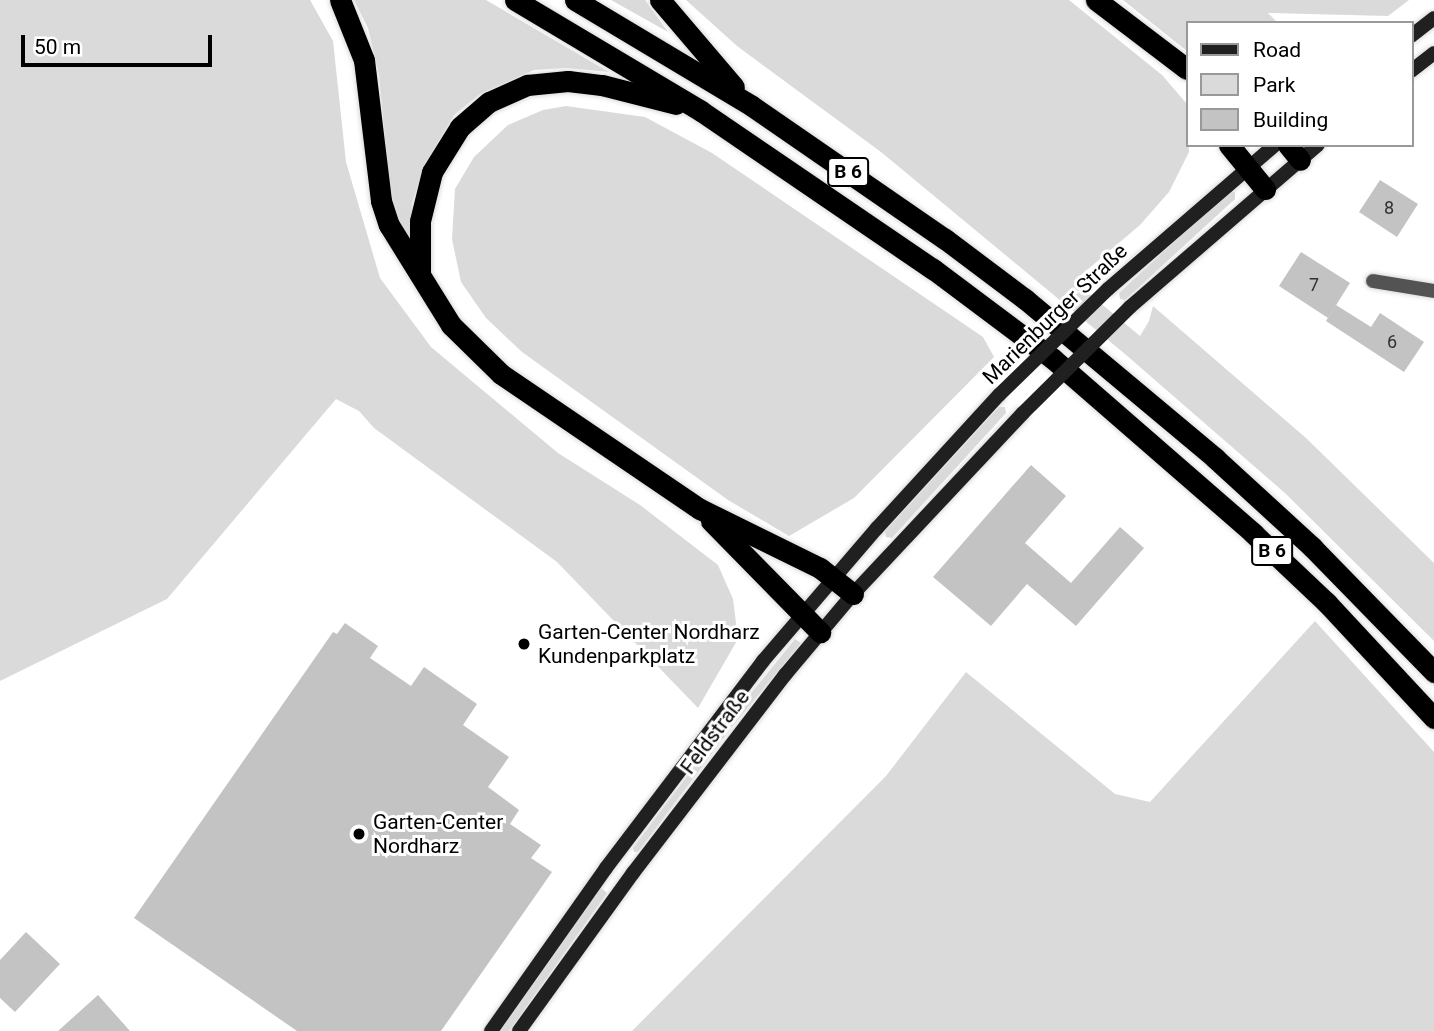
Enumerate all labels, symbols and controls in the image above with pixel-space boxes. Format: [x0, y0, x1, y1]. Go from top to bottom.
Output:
scale bar [24, 21, 215, 65]
legend [1186, 21, 1413, 147]
text: 50 m [34, 35, 81, 59]
text: Road [1253, 38, 1301, 62]
text: Park [1253, 73, 1295, 97]
text: Building [1253, 108, 1328, 132]
road number: B 6 [827, 156, 869, 188]
house number: 8 [1384, 197, 1394, 219]
street label: Marienburger Straße [977, 238, 1133, 390]
house number: 7 [1309, 274, 1319, 296]
house number: 6 [1387, 331, 1397, 353]
road number: B 6 [1251, 536, 1293, 566]
place label: Garten-Center Nordharz Kundenparkplatz [538, 619, 760, 669]
marker: Garten-Center Nordharz Kundenparkplatz [516, 636, 532, 652]
street label: Feldstraße [675, 685, 755, 779]
place label: Garten-Center Nordharz [373, 809, 503, 859]
marker: Garten-Center Nordharz [351, 826, 367, 842]

